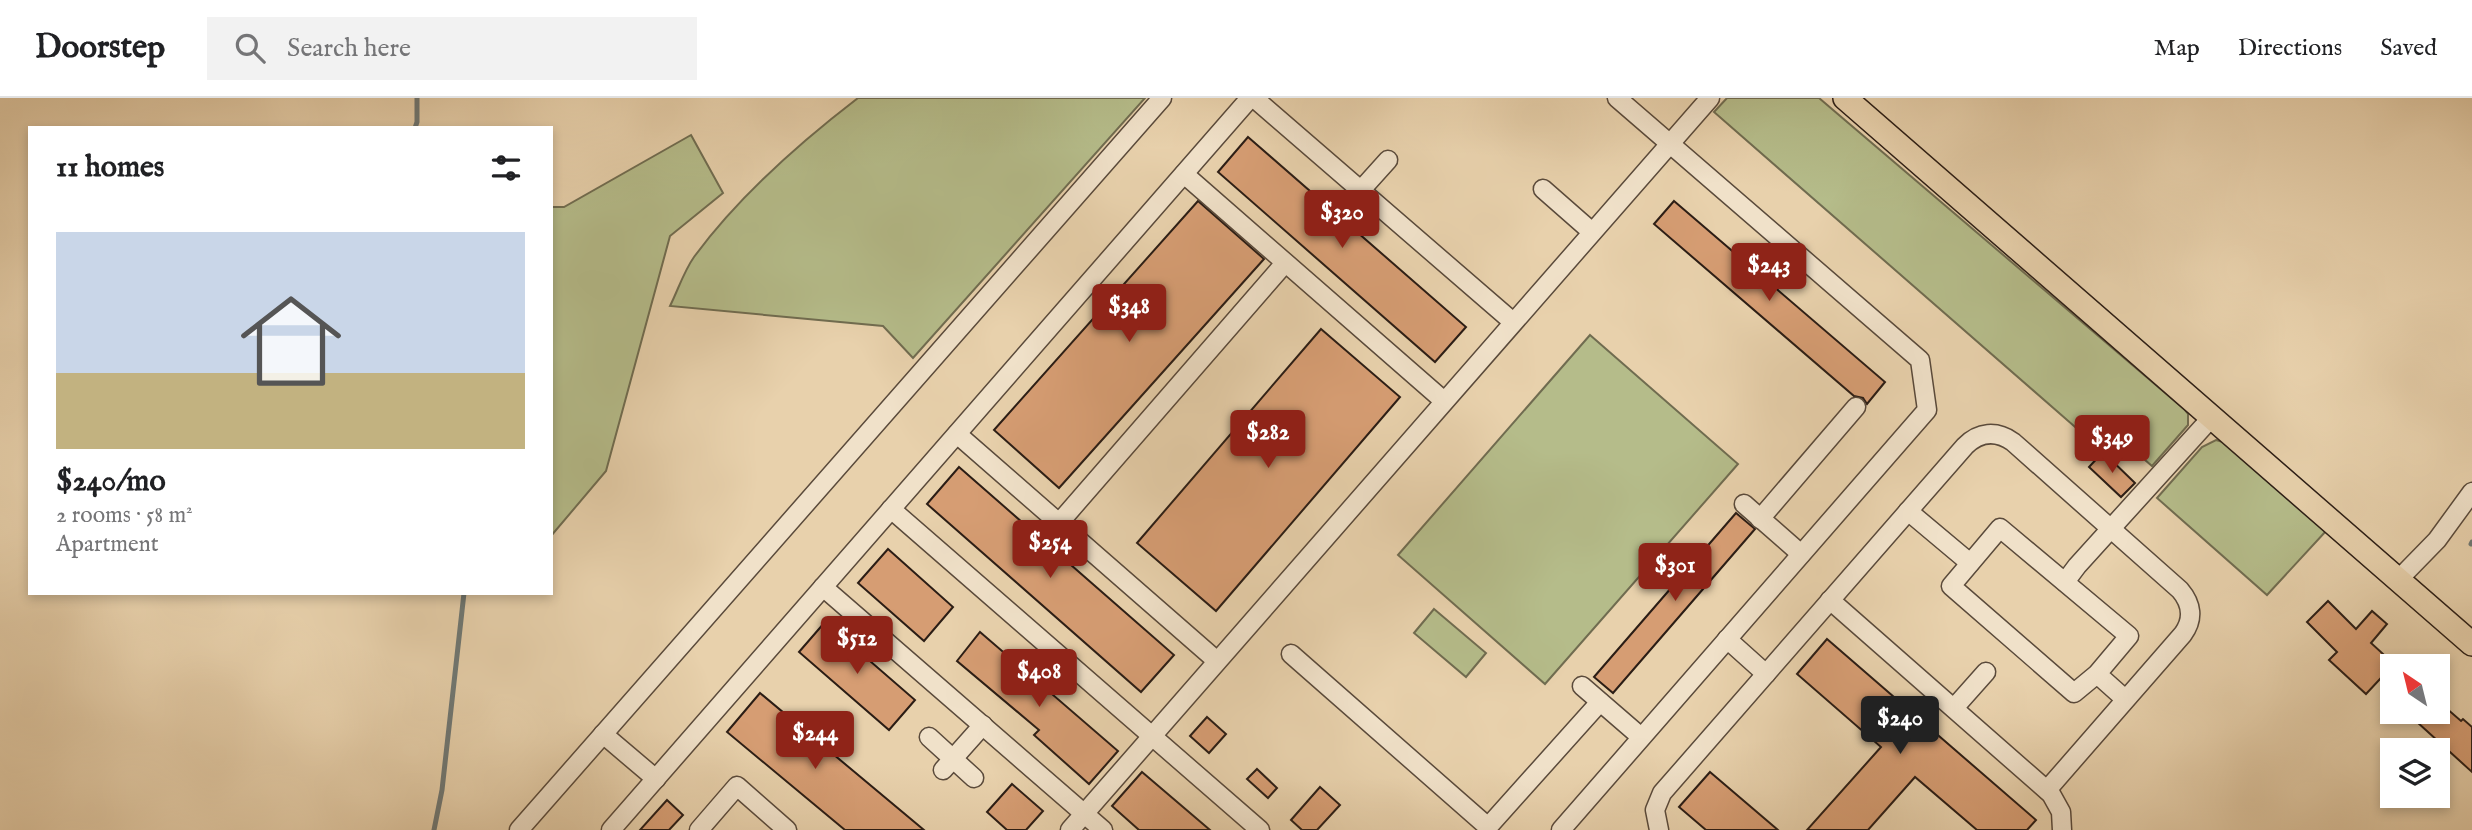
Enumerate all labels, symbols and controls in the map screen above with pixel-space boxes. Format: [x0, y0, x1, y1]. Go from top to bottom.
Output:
search box [207, 17, 697, 80]
text: Doorstep [35, 27, 165, 69]
icon: search [231, 29, 269, 67]
text: Search here [287, 32, 411, 65]
text: Map [2154, 33, 2200, 64]
text: Directions [2238, 33, 2342, 64]
text: Saved [2380, 33, 2437, 64]
text: 11 homes [56, 149, 164, 187]
icon: filters [487, 149, 525, 187]
pin: $320 [1301, 190, 1383, 250]
text: $320 [1320, 198, 1364, 227]
pin: $243 [1728, 244, 1810, 303]
text: $243 [1747, 251, 1791, 280]
icon: home [228, 278, 354, 404]
pin: $348 [1088, 285, 1170, 344]
text: $348 [1108, 292, 1150, 321]
pin: $282 [1227, 410, 1309, 470]
pin: $349 [2071, 416, 2153, 475]
text: $282 [1246, 418, 1290, 447]
text: $349 [2091, 423, 2133, 452]
text: $240/mo [56, 463, 166, 501]
text: 2 rooms · 58 m² [56, 501, 193, 530]
pin: $254 [1009, 520, 1091, 580]
text: $254 [1029, 528, 1071, 557]
text: Apartment [56, 530, 159, 559]
pin: $301 [1634, 544, 1716, 603]
text: $301 [1654, 551, 1696, 580]
pin: $512 [816, 616, 898, 676]
text: $512 [837, 624, 877, 653]
pin: $408 [998, 650, 1080, 709]
north arrow [2380, 654, 2450, 724]
map controls [2380, 654, 2450, 808]
text: $408 [1017, 657, 1061, 686]
pin: $240 [1859, 696, 1941, 756]
text: $240 [1877, 704, 1923, 733]
pin: $244 [774, 712, 856, 771]
text: $244 [792, 719, 838, 748]
button: layers [2380, 738, 2450, 808]

